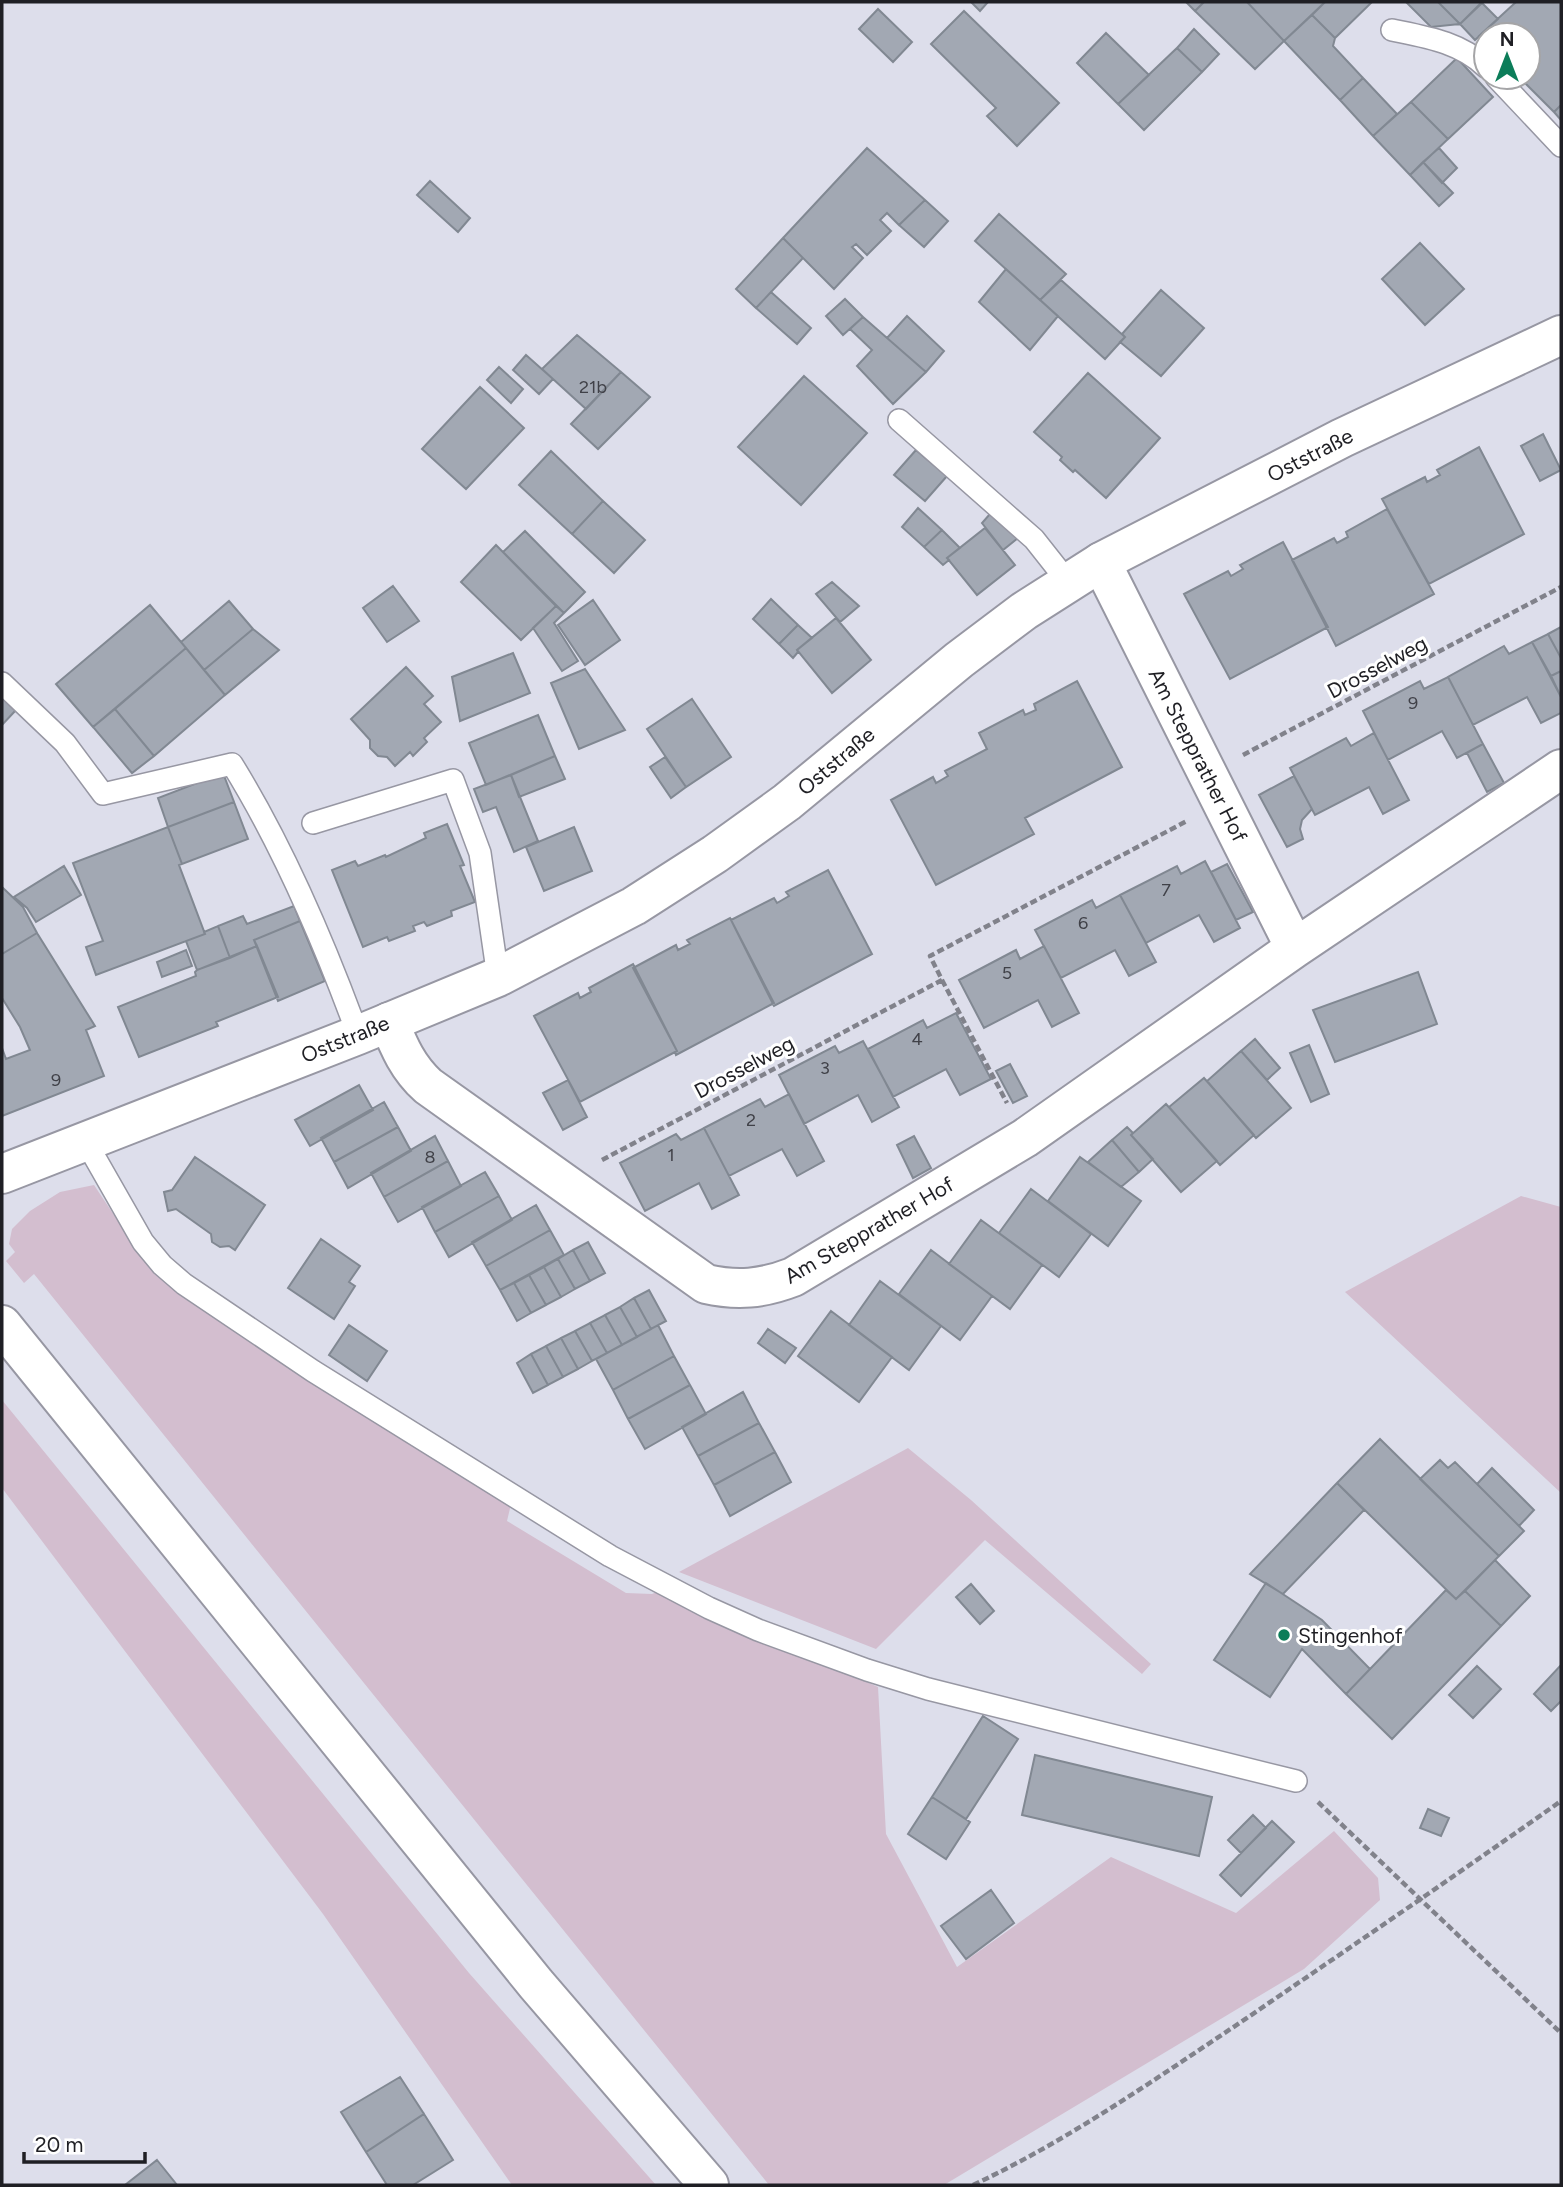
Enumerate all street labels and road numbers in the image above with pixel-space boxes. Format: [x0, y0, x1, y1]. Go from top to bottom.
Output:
street label: Oststraße [1263, 423, 1357, 487]
street label: Drosselweg [1323, 630, 1431, 704]
street label: Am Stepprather Hof [1143, 664, 1253, 846]
street label: Oststraße [792, 722, 880, 800]
street label: Oststraße [297, 1010, 393, 1068]
street label: Drosselweg [690, 1030, 798, 1104]
street label: Am Stepprather Hof [780, 1171, 958, 1289]

